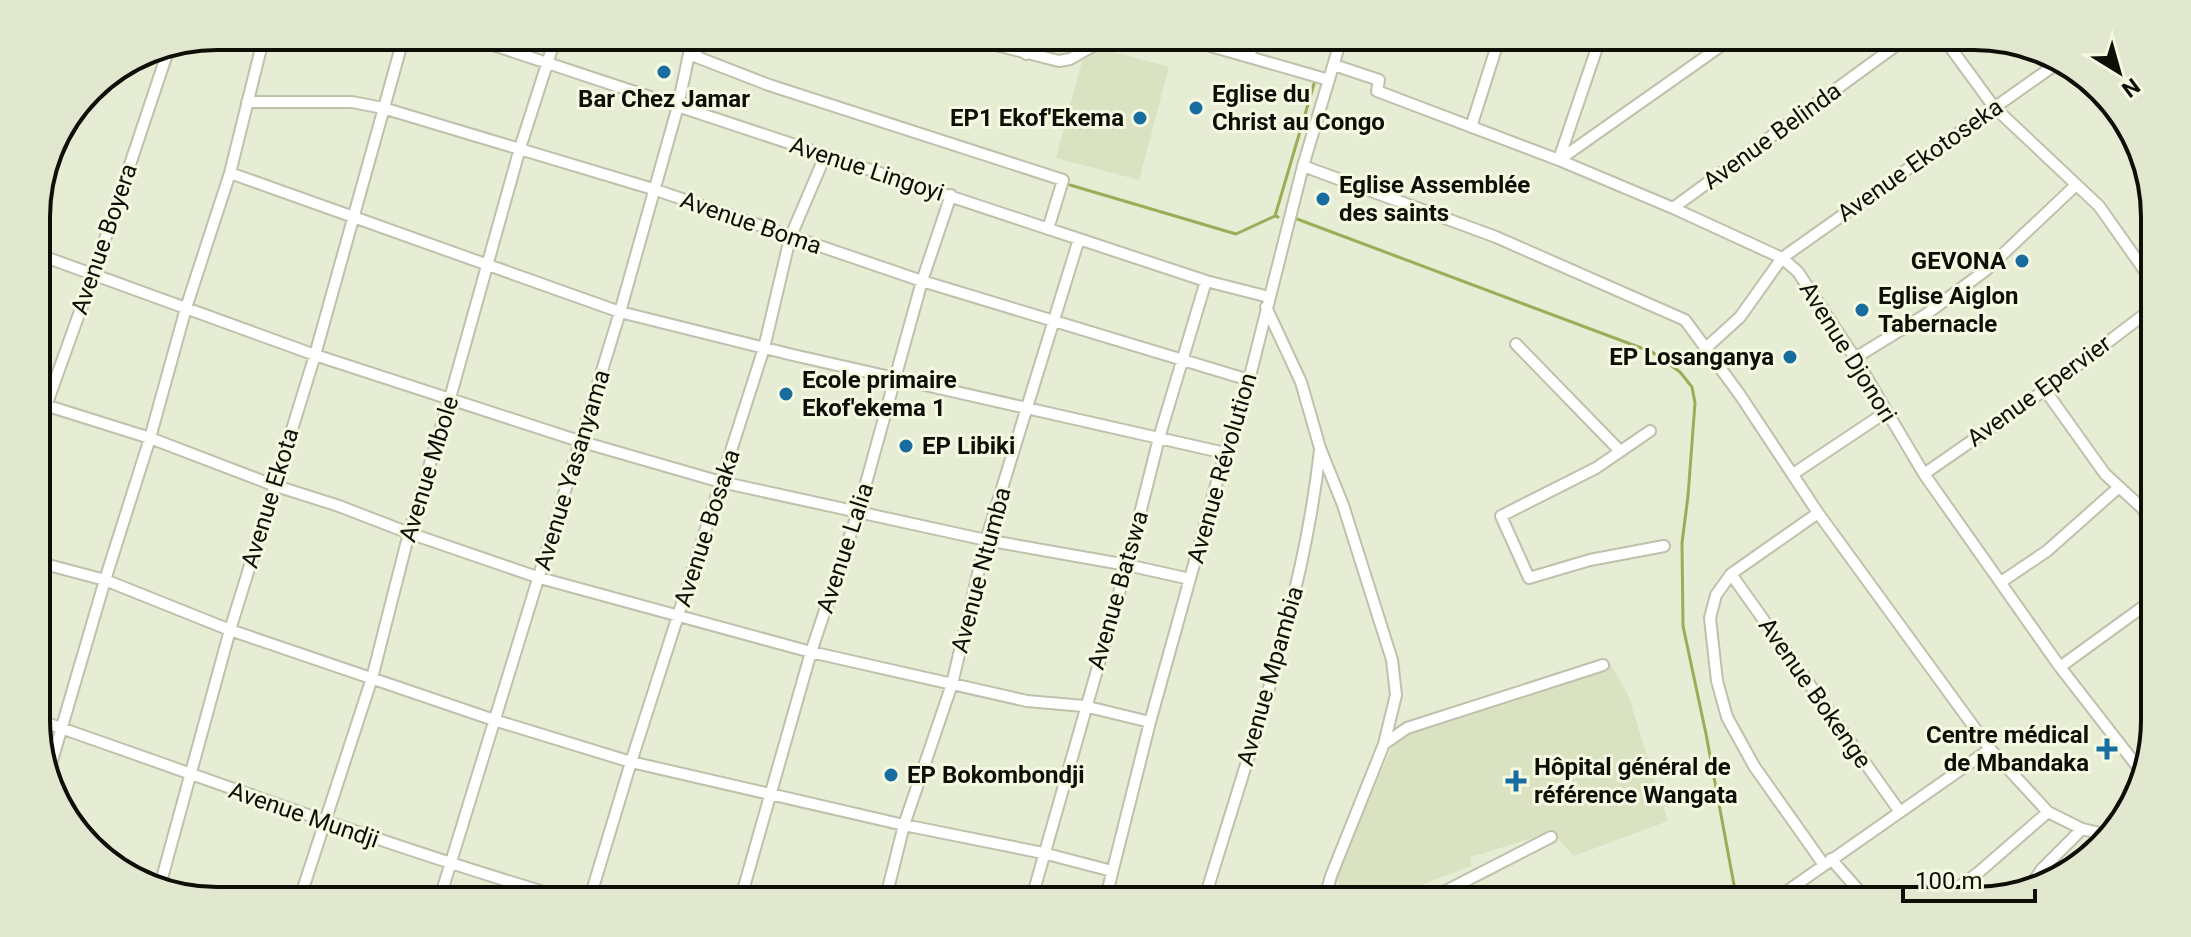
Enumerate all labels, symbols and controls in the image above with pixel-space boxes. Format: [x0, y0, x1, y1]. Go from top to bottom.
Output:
north arrow [2079, 32, 2159, 112]
marker: Bar Chez Jamar [655, 63, 673, 81]
text: N [2117, 73, 2144, 102]
street label: Avenue Belinda [1698, 77, 1846, 195]
place label: Eglise du Christ au Congo [1212, 80, 1385, 136]
place label: Bar Chez Jamar [578, 85, 750, 113]
street label: Avenue Ekotoseka [1832, 92, 2008, 228]
marker: Eglise du Christ au Congo [1187, 99, 1205, 117]
place label: EP1 Ekof'Ekema [950, 104, 1124, 132]
marker: EP1 Ekof'Ekema [1131, 109, 1149, 127]
street label: Avenue Lingoyi [786, 131, 948, 207]
street label: Avenue Boyera [65, 160, 143, 318]
place label: Eglise Assemblée des saints [1339, 171, 1530, 227]
street label: Avenue Boma [677, 186, 825, 260]
marker: Eglise Assemblée des saints [1314, 190, 1332, 208]
place label: GEVONA [1911, 247, 2007, 275]
marker: GEVONA [2013, 252, 2031, 270]
street label: Avenue Djonori [1794, 277, 1902, 427]
place label: Eglise Aiglon Tabernacle [1878, 282, 2018, 338]
marker: Eglise Aiglon Tabernacle [1853, 301, 1871, 319]
street label: Avenue Epervier [1962, 329, 2116, 453]
place label: EP Losanganya [1609, 343, 1774, 371]
marker: EP Losanganya [1781, 348, 1799, 366]
street label: Avenue Yasanyama [528, 366, 616, 574]
place label: Ecole primaire Ekof'ekema 1 [802, 366, 957, 422]
street label: Avenue Révolution [1181, 370, 1263, 566]
marker: Ecole primaire Ekof'ekema 1 [777, 385, 795, 403]
street label: Avenue Mbole [394, 393, 464, 545]
street label: Avenue Ekota [235, 425, 305, 571]
place label: EP Libiki [922, 432, 1015, 460]
marker: EP Libiki [897, 437, 915, 455]
street label: Avenue Bosaka [668, 446, 746, 610]
street label: Avenue Lalia [811, 479, 879, 617]
street label: Avenue Ntumba [945, 484, 1017, 656]
street label: Avenue Batswa [1082, 507, 1154, 673]
street label: Avenue Mpambia [1231, 583, 1309, 769]
street label: Avenue Bokenge [1753, 612, 1877, 774]
place label: Centre médical de Mbandaka [1926, 721, 2089, 777]
marker: Centre médical de Mbandaka [2096, 738, 2118, 760]
place label: Hôpital général de référence Wangata [1534, 753, 1738, 809]
place label: EP Bokombondji [907, 761, 1085, 789]
marker: EP Bokombondji [882, 766, 900, 784]
marker: Hôpital général de référence Wangata [1505, 770, 1527, 792]
street label: Avenue Mundji [225, 776, 383, 854]
scale bar [1903, 853, 2035, 903]
text: 100 m [1915, 867, 1982, 895]

